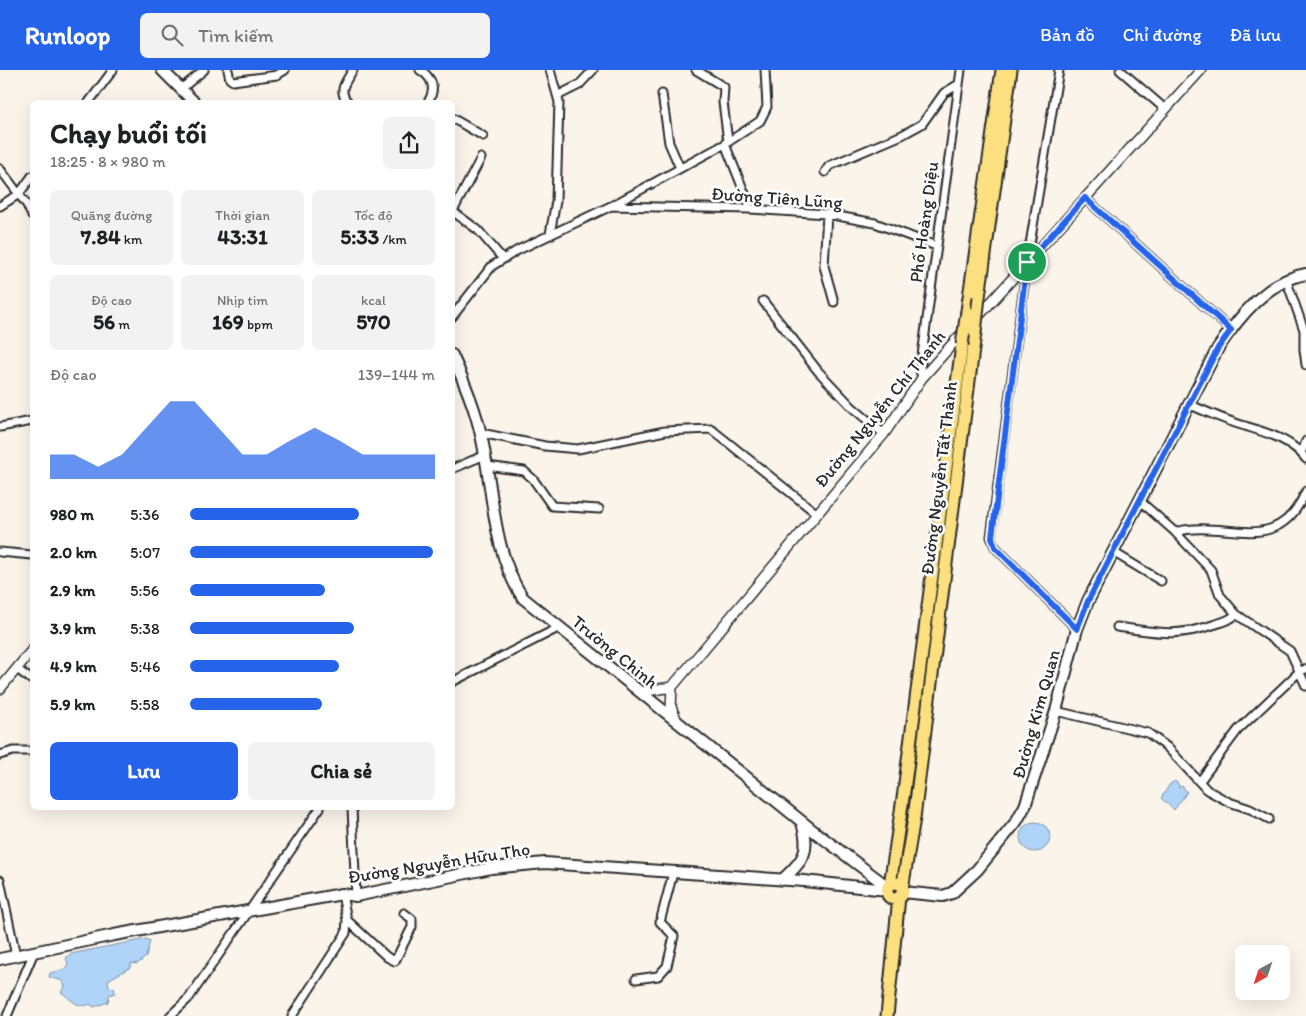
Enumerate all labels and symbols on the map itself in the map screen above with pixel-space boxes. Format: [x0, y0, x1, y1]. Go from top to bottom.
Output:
street label: Phố Hoàng Diệu [905, 160, 943, 284]
street label: Đường Tiên Lũng [711, 182, 844, 214]
pin [1006, 241, 1048, 283]
street label: Đường Nguyễn Chí Thanh [810, 326, 950, 492]
street label: Đường Nguyễn Tất Thành [916, 380, 962, 576]
street label: Trường Chinh [568, 611, 662, 693]
street label: Đường Kim Quan [1007, 647, 1065, 781]
street label: Đường Nguyễn Hữu Thọ [346, 838, 532, 888]
north arrow [1235, 945, 1290, 1000]

